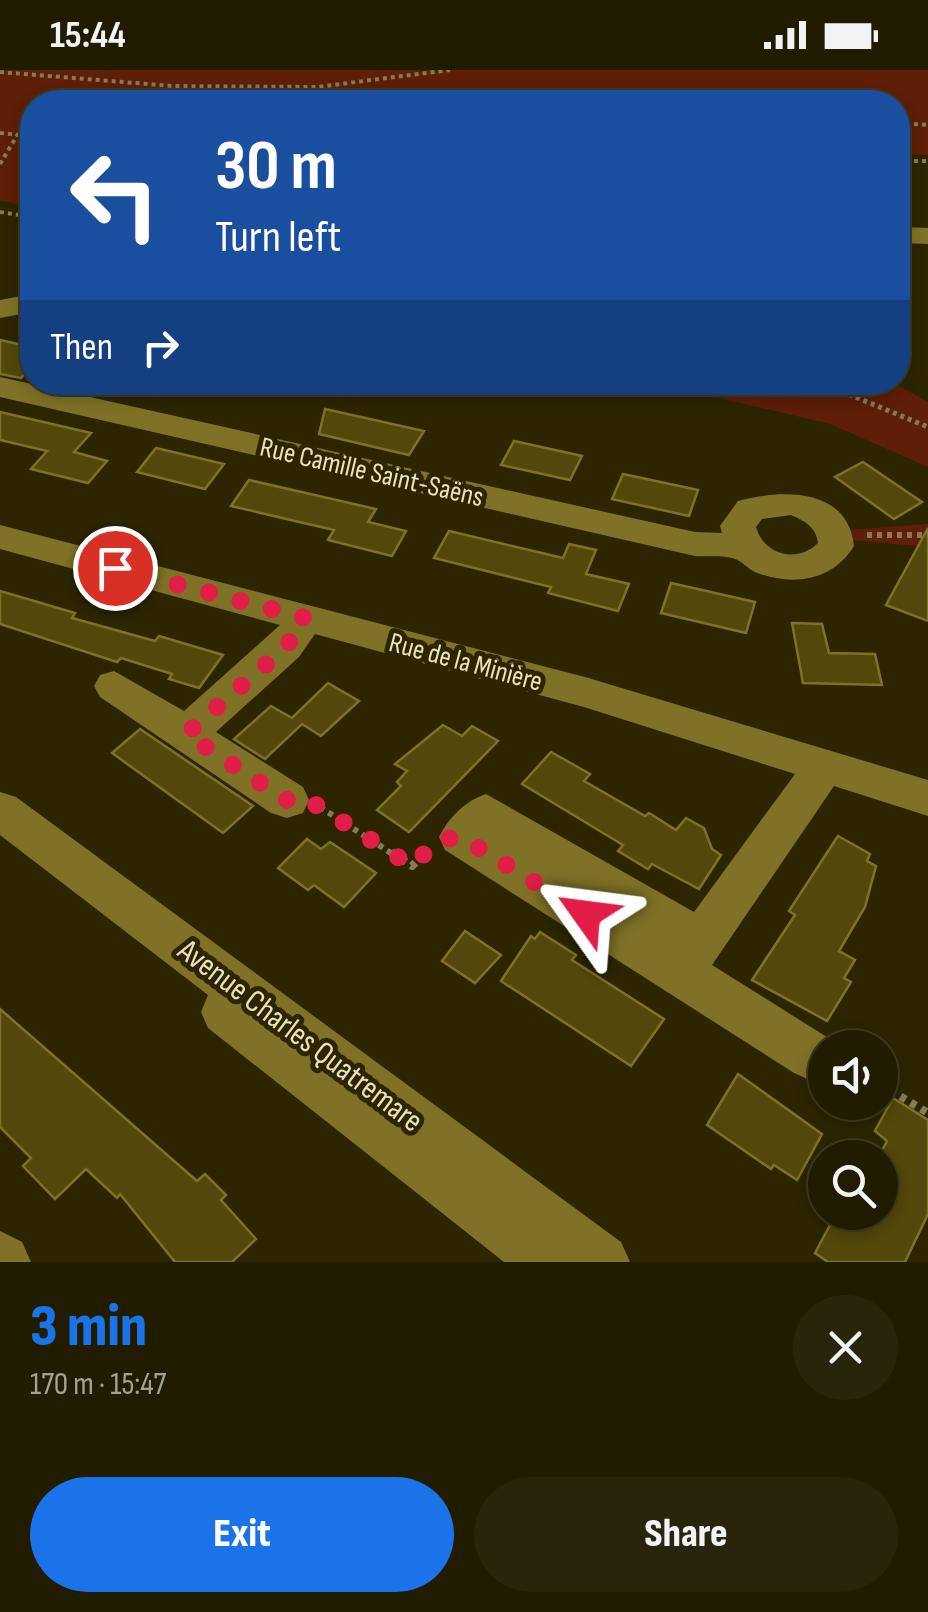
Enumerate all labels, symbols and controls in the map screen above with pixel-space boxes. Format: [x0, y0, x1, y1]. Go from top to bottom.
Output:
text: 15:44 [50, 13, 126, 58]
text: 30 m [215, 125, 337, 209]
icon: left [50, 130, 180, 260]
text: Turn left [215, 210, 341, 265]
icon: right [133, 320, 188, 375]
text: Then [50, 325, 113, 370]
street label: Rue Camille Saint-Saëns [257, 431, 487, 514]
pin [73, 526, 158, 611]
icon: arrive [88, 541, 143, 596]
street label: Rue de la Minière [385, 626, 546, 699]
position arrow [534, 862, 638, 966]
street label: Avenue Charles Quatremare [169, 931, 430, 1141]
map controls [808, 1030, 898, 1230]
button: sound [808, 1030, 898, 1120]
button: search [808, 1140, 898, 1230]
text: 3 min [30, 1291, 147, 1363]
button: close [793, 1295, 898, 1400]
text: 170 m · 15:47 [30, 1365, 166, 1404]
button: Exit [30, 1477, 454, 1592]
button: Share [474, 1477, 898, 1592]

